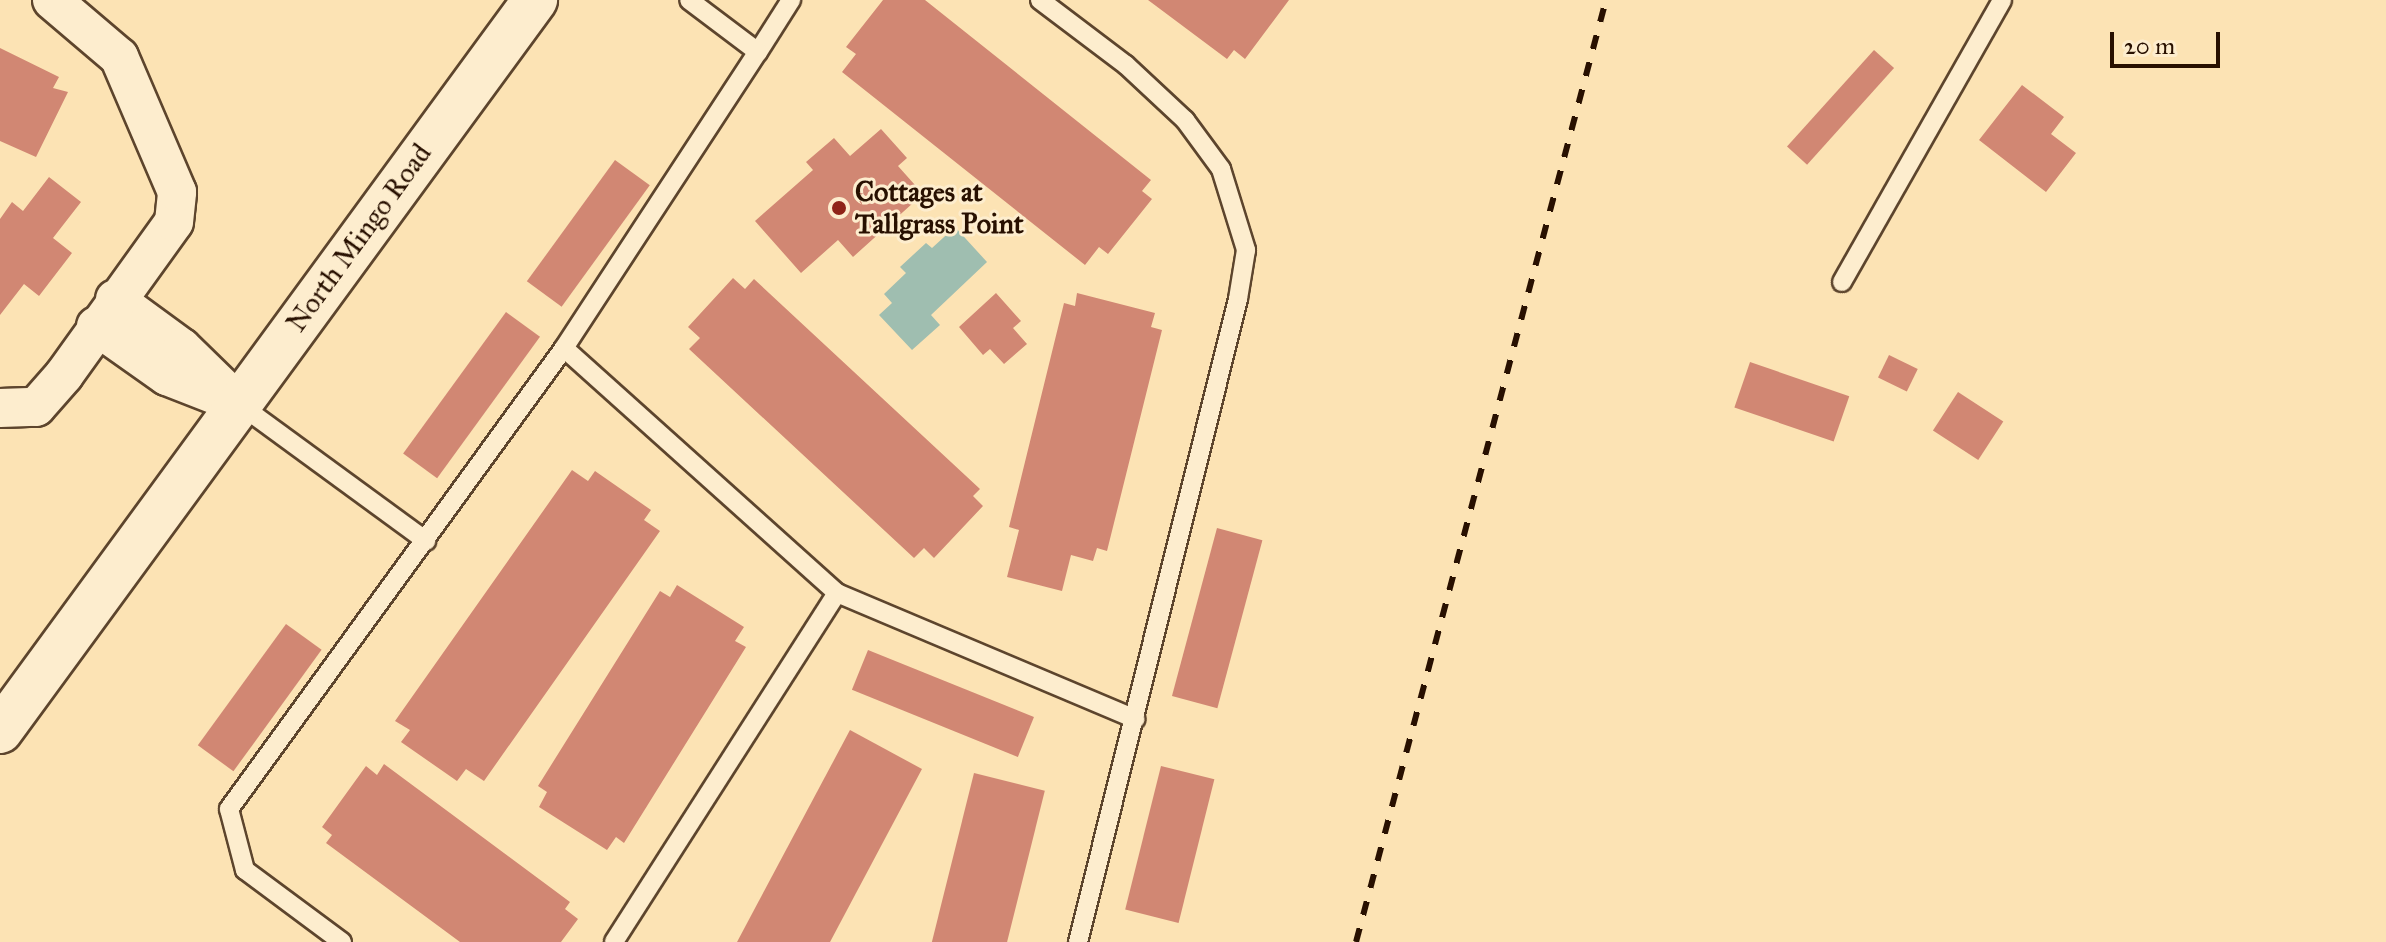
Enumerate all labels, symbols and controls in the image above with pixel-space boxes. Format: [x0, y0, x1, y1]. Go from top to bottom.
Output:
scale bar [2114, 16, 2224, 66]
text: 20 m [2124, 31, 2175, 61]
street label: North Mingo Road [279, 137, 439, 339]
place label: Cottages at Tallgrass Point [855, 175, 1024, 241]
marker: Cottages at Tallgrass Point [830, 199, 848, 217]

